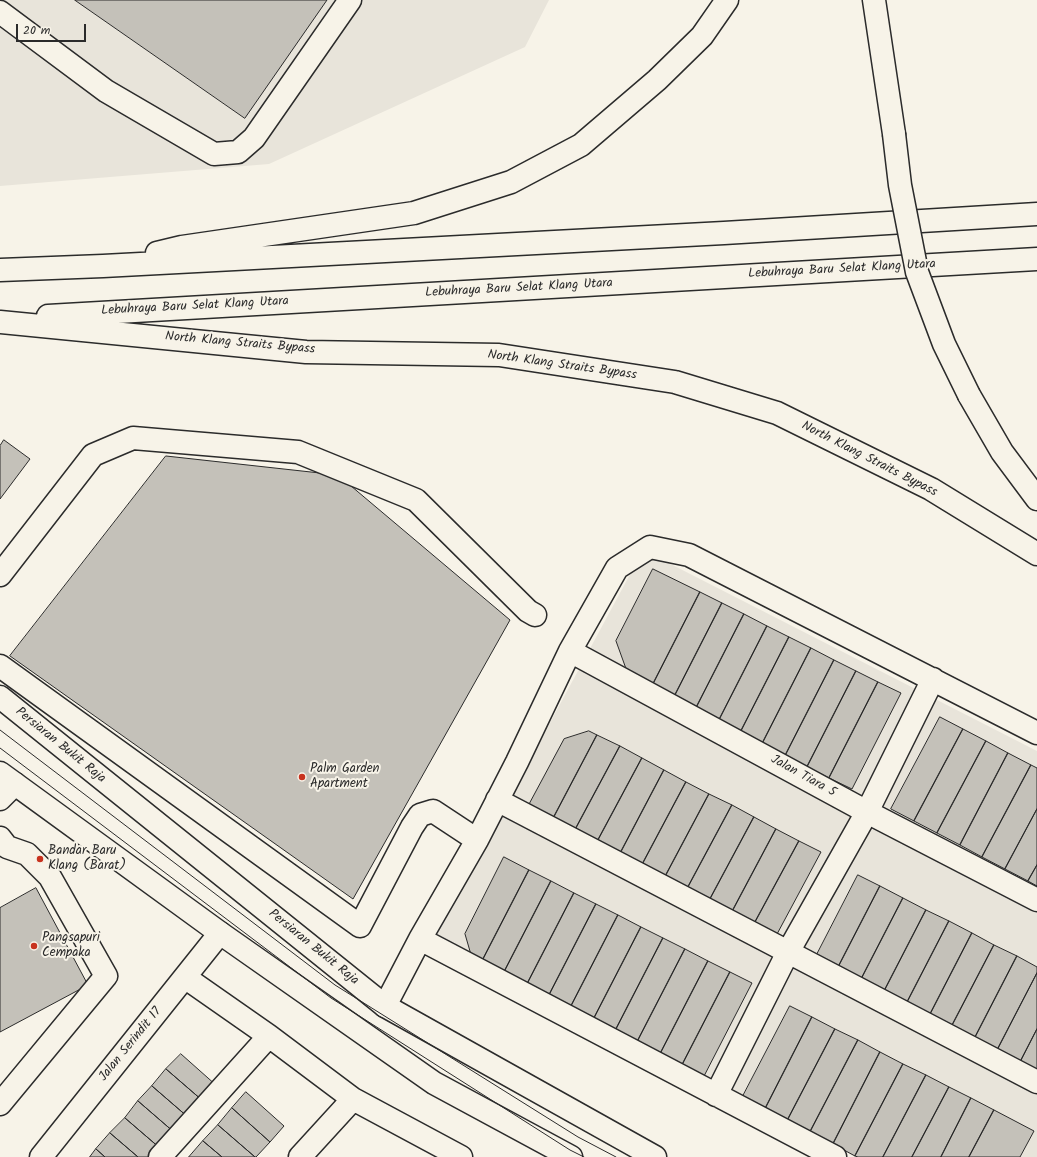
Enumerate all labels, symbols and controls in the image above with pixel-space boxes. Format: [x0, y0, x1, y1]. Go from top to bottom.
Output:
scale bar [18, 16, 88, 42]
text: 20 m [23, 21, 50, 40]
street label: Lebuhraya Baru Selat Klang Utara [748, 257, 936, 283]
street label: Lebuhraya Baru Selat Klang Utara [425, 276, 613, 302]
street label: Lebuhraya Baru Selat Klang Utara [101, 294, 289, 320]
street label: North Klang Straits Bypass [164, 330, 316, 358]
street label: North Klang Straits Bypass [486, 348, 638, 384]
street label: North Klang Straits Bypass [798, 419, 940, 501]
street label: Persiaran Bukit Raja [12, 705, 108, 787]
street label: Jalan Tiara 5 [768, 753, 838, 801]
place label: Palm Garden Apartment [310, 762, 380, 793]
marker: Palm Garden Apartment [297, 772, 307, 782]
place label: Bandar Baru Klang (Barat) [48, 844, 126, 875]
marker: Bandar Baru Klang (Barat) [35, 854, 45, 864]
street label: Persiaran Bukit Raja [265, 907, 361, 989]
place label: Pangsapuri Cempaka [42, 931, 100, 962]
marker: Pangsapuri Cempaka [29, 941, 39, 951]
street label: Jalan Serindit 17 [96, 1005, 166, 1085]

